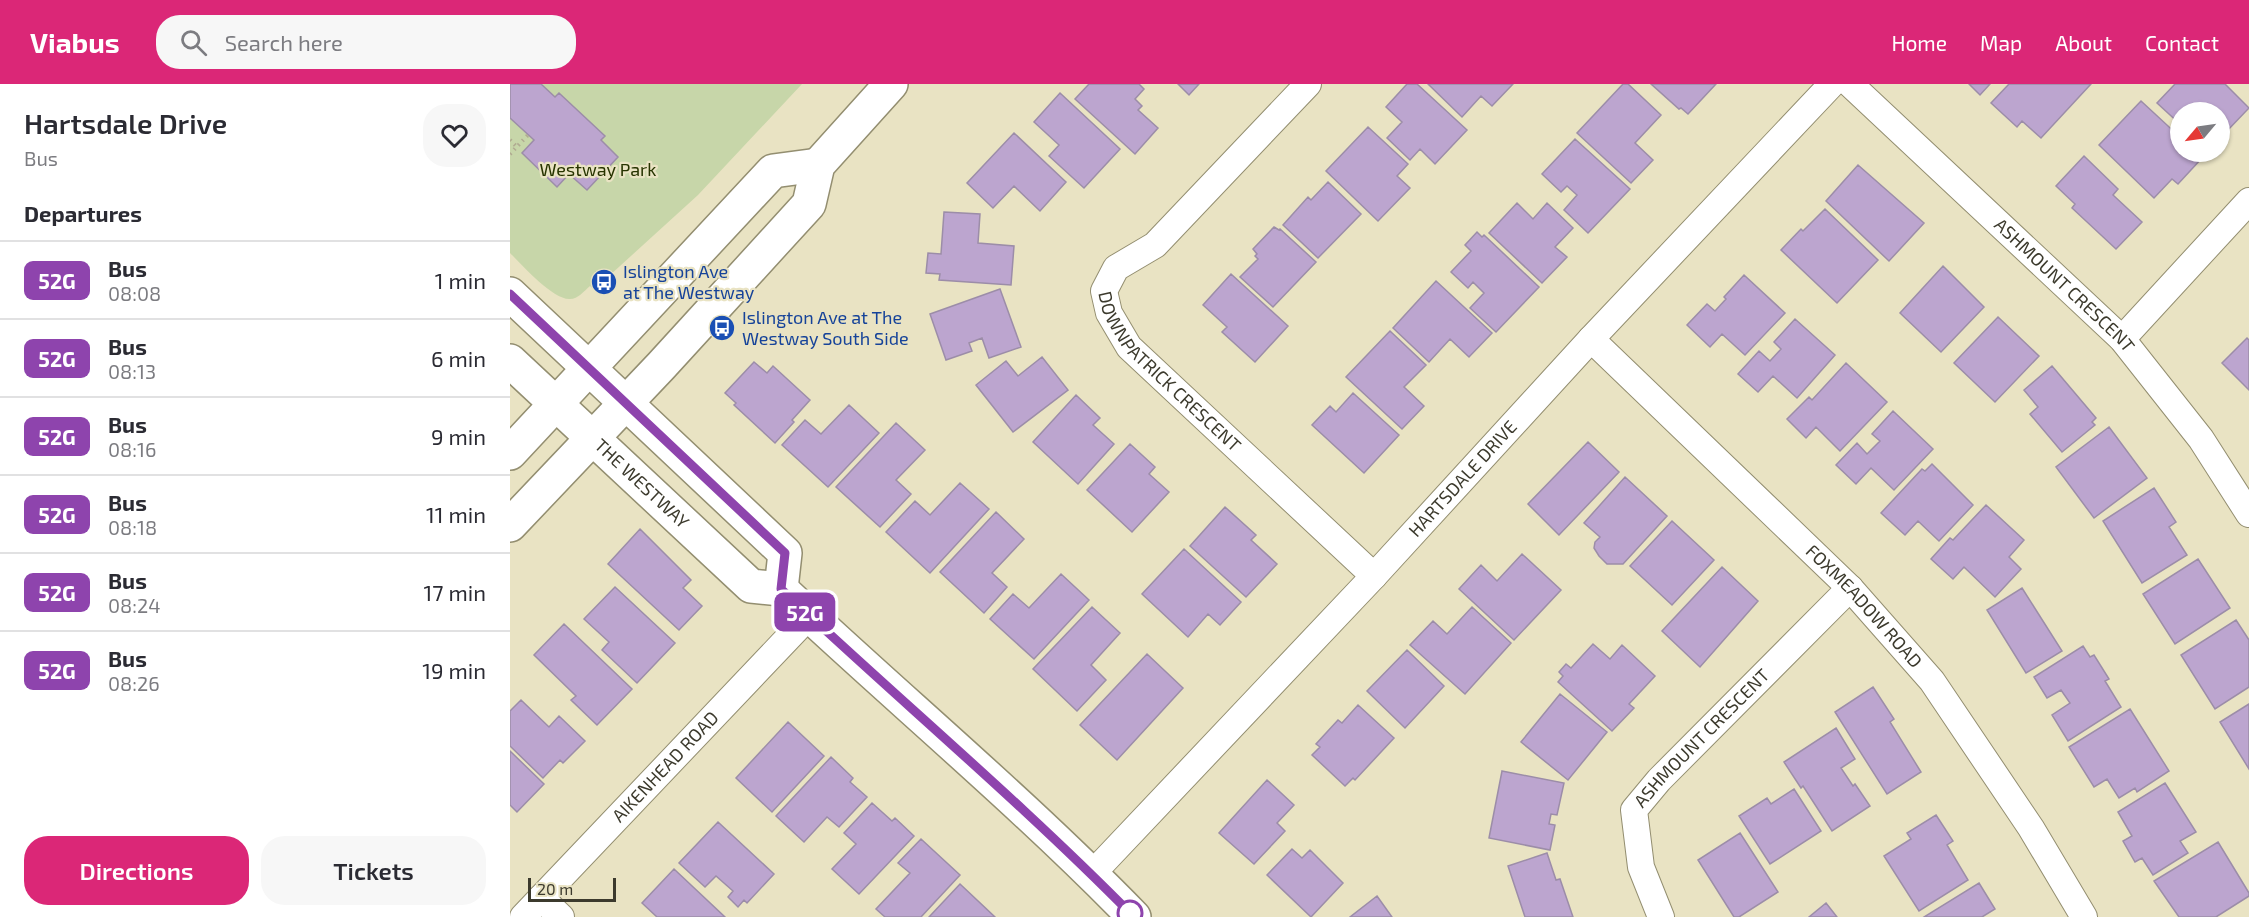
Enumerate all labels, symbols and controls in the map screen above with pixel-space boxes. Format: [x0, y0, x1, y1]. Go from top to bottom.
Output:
search box [156, 15, 576, 69]
text: Viabus [30, 25, 120, 59]
icon: search [177, 26, 210, 59]
text: Search here [225, 29, 343, 55]
text: Home [1891, 30, 1947, 55]
text: Map [1980, 30, 2022, 55]
text: About [2055, 30, 2112, 55]
text: Contact [2145, 30, 2219, 55]
north arrow [2170, 102, 2230, 162]
map controls [2170, 102, 2230, 162]
button: heart [423, 104, 486, 167]
text: Hartsdale Drive [24, 106, 227, 140]
text: Bus [24, 146, 58, 170]
park label: Westway Park [539, 158, 657, 180]
text: Departures [24, 200, 142, 226]
street label: ASHMOUNT CRESCENT [1990, 213, 2140, 356]
text: Bus [108, 255, 147, 281]
place label: Islington Ave at The Westway [623, 260, 755, 303]
text: 1 min [435, 267, 486, 293]
bus stop icon: Islington Ave at The Westway [589, 267, 619, 297]
text: 52G [38, 268, 76, 293]
text: 08:08 [108, 281, 161, 305]
street label: DOWNPATRICK CRESCENT [1094, 289, 1246, 456]
place label: Islington Ave at The Westway South Side [742, 306, 909, 349]
bus stop icon: Islington Ave at The Westway South Side [707, 313, 737, 343]
text: Bus [108, 333, 147, 359]
text: 6 min [431, 345, 486, 371]
text: 52G [38, 346, 76, 371]
text: 08:13 [108, 359, 156, 383]
text: Bus [108, 411, 147, 437]
street label: HARTSDALE DRIVE [1403, 415, 1521, 541]
text: 9 min [431, 423, 486, 449]
text: 52G [38, 424, 76, 449]
street label: THE WESTWAY [590, 434, 695, 533]
text: 08:16 [108, 437, 156, 461]
text: Bus [108, 489, 147, 515]
text: 11 min [426, 501, 486, 527]
text: 52G [38, 502, 76, 527]
text: 08:18 [108, 515, 157, 539]
street label: FOXMEADOW ROAD [1802, 540, 1927, 672]
text: Bus [108, 567, 147, 593]
text: 17 min [424, 579, 486, 605]
text: 52G [38, 580, 76, 605]
line badge: 52G [770, 592, 840, 632]
text: 08:24 [108, 593, 160, 617]
text: 52G [786, 600, 824, 625]
text: Bus [108, 645, 147, 671]
text: 19 min [422, 657, 486, 683]
text: 52G [38, 658, 76, 683]
street label: ASHMOUNT CRESCENT [1629, 663, 1774, 812]
text: 08:26 [108, 671, 160, 695]
street label: AIKENHEAD ROAD [607, 706, 723, 826]
button: Directions [24, 836, 249, 905]
button: Tickets [261, 836, 486, 905]
scale bar [528, 875, 616, 902]
text: 20 m [537, 879, 573, 898]
unlabelled marker [1117, 900, 1143, 917]

